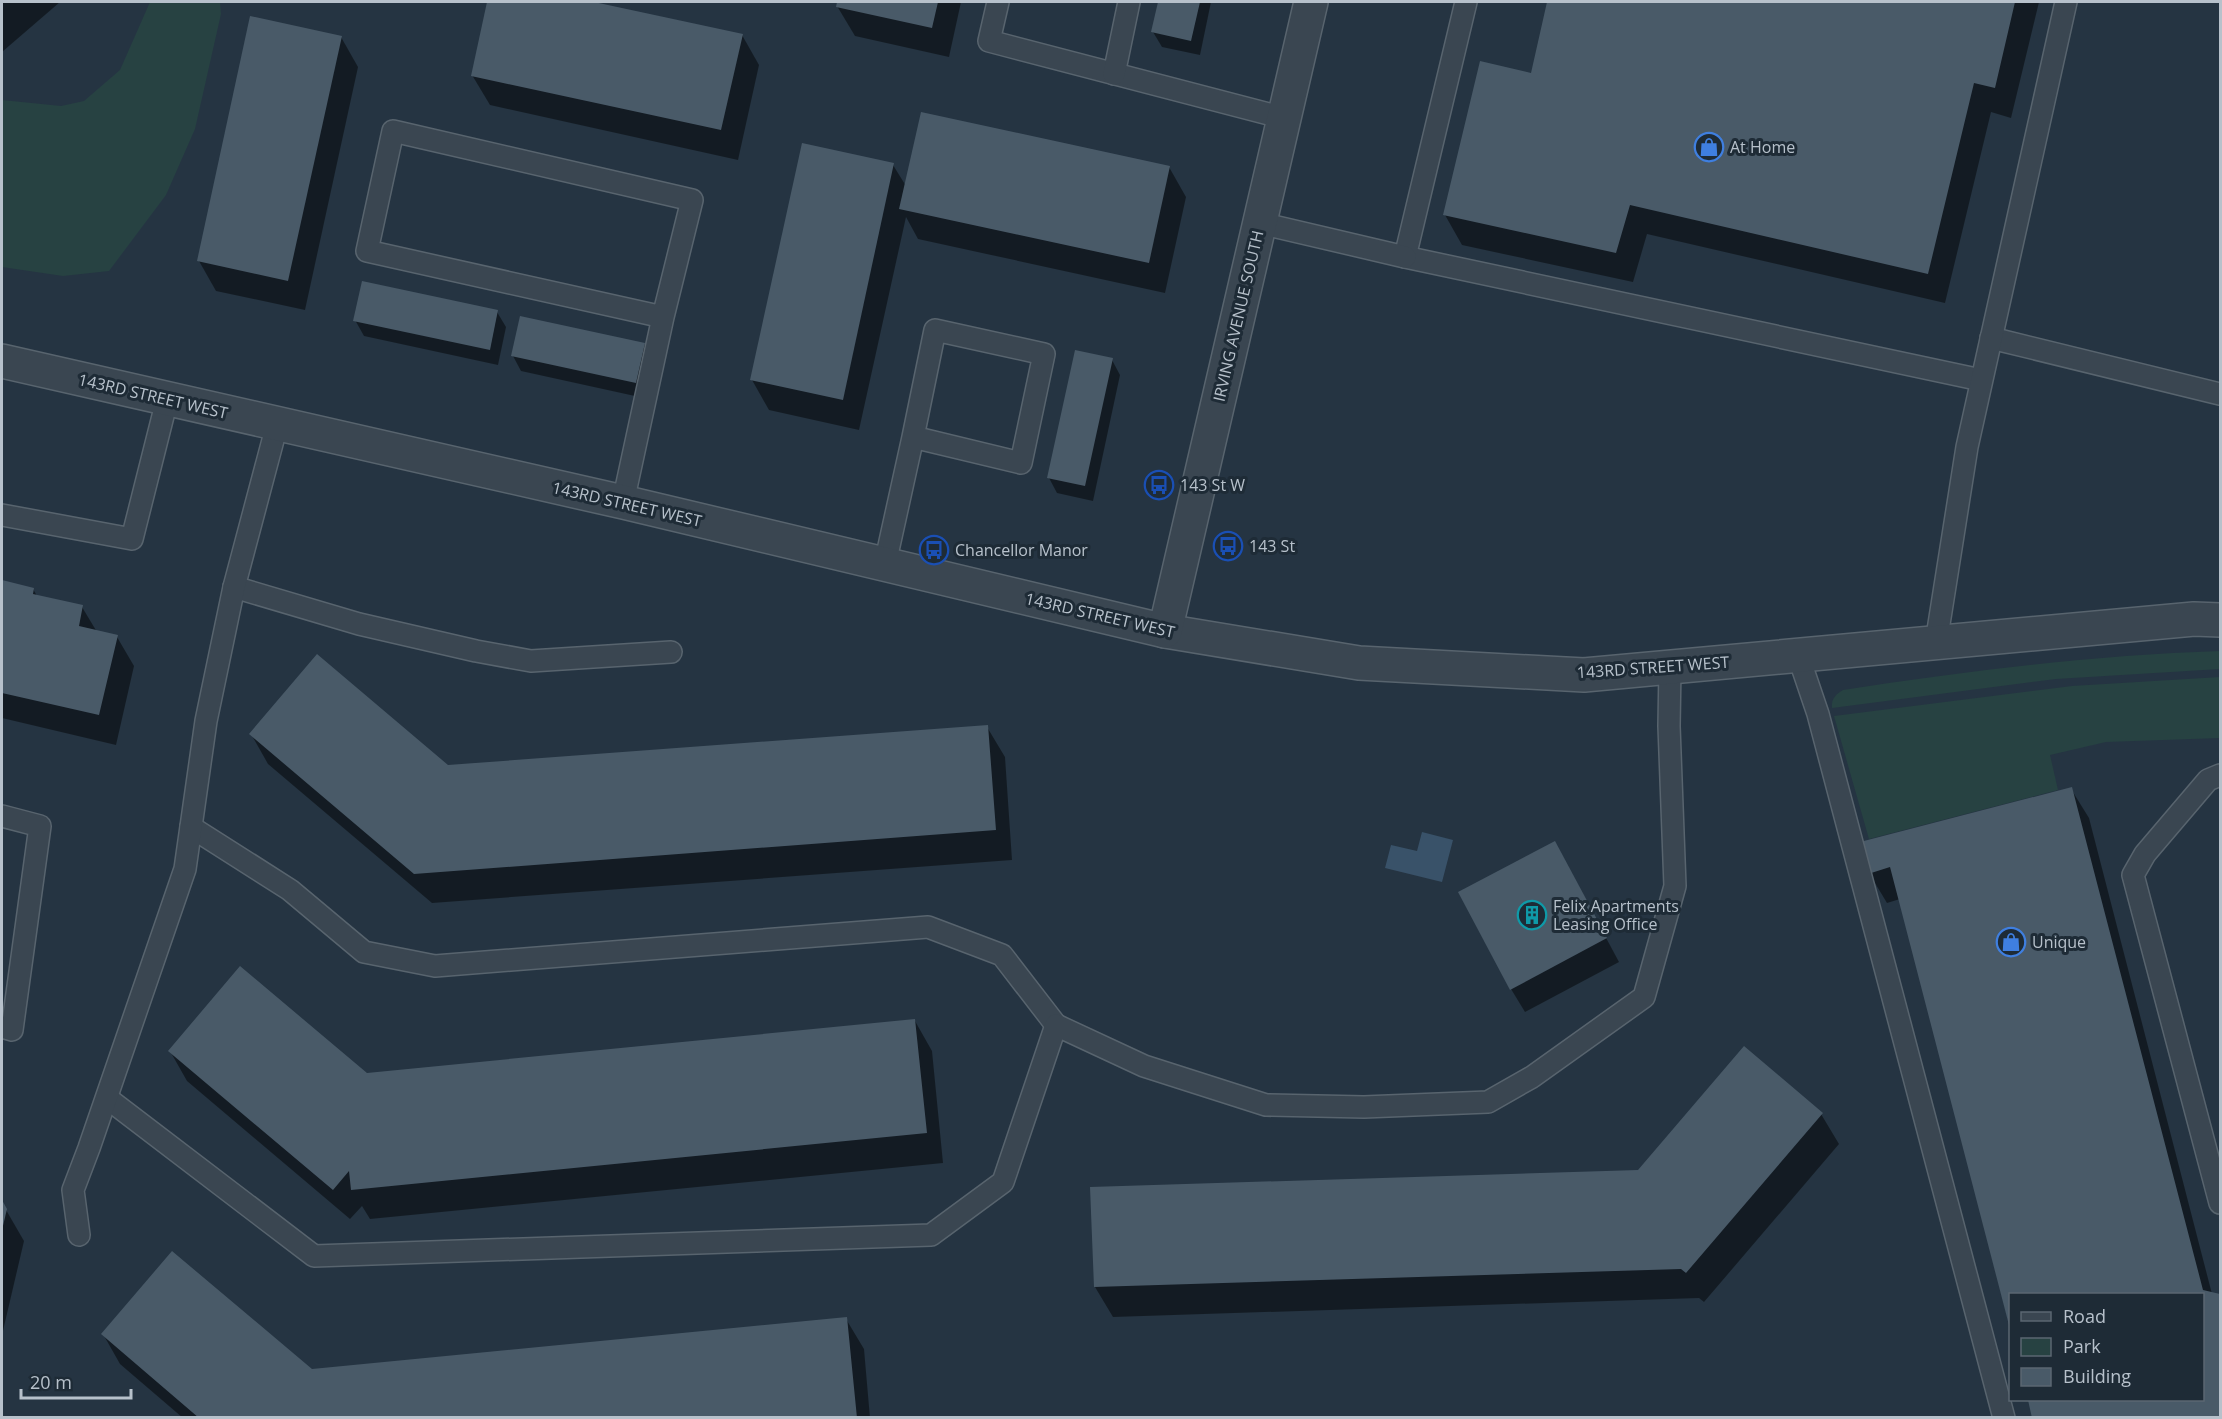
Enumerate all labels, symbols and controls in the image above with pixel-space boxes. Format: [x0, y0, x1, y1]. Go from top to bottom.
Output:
shop icon: At Home [1693, 131, 1725, 163]
place label: At Home [1730, 136, 1795, 158]
street label: IRVING AVENUE SOUTH [1208, 228, 1268, 404]
street label: 143RD STREET WEST [76, 368, 230, 424]
bus stop icon: 143 St W [1143, 469, 1175, 501]
place label: 143 St W [1180, 474, 1245, 496]
street label: 143RD STREET WEST [550, 476, 704, 532]
bus stop icon: 143 St [1212, 530, 1244, 562]
bus stop icon: Chancellor Manor [918, 534, 950, 566]
place label: 143 St [1249, 535, 1295, 557]
place label: Chancellor Manor [955, 539, 1088, 561]
street label: 143RD STREET WEST [1023, 587, 1177, 643]
street label: 143RD STREET WEST [1576, 651, 1730, 683]
place label: Felix Apartments Leasing Office [1553, 895, 1679, 935]
building icon: Felix Apartments Leasing Office [1516, 899, 1548, 931]
shop icon: Unique [1995, 926, 2027, 958]
place label: Unique [2032, 931, 2086, 953]
legend [2009, 1293, 2204, 1401]
text: Road [2063, 1304, 2106, 1328]
text: Park [2063, 1334, 2101, 1358]
scale bar [21, 1362, 130, 1400]
text: Building [2063, 1364, 2131, 1388]
text: 20 m [30, 1370, 72, 1394]

